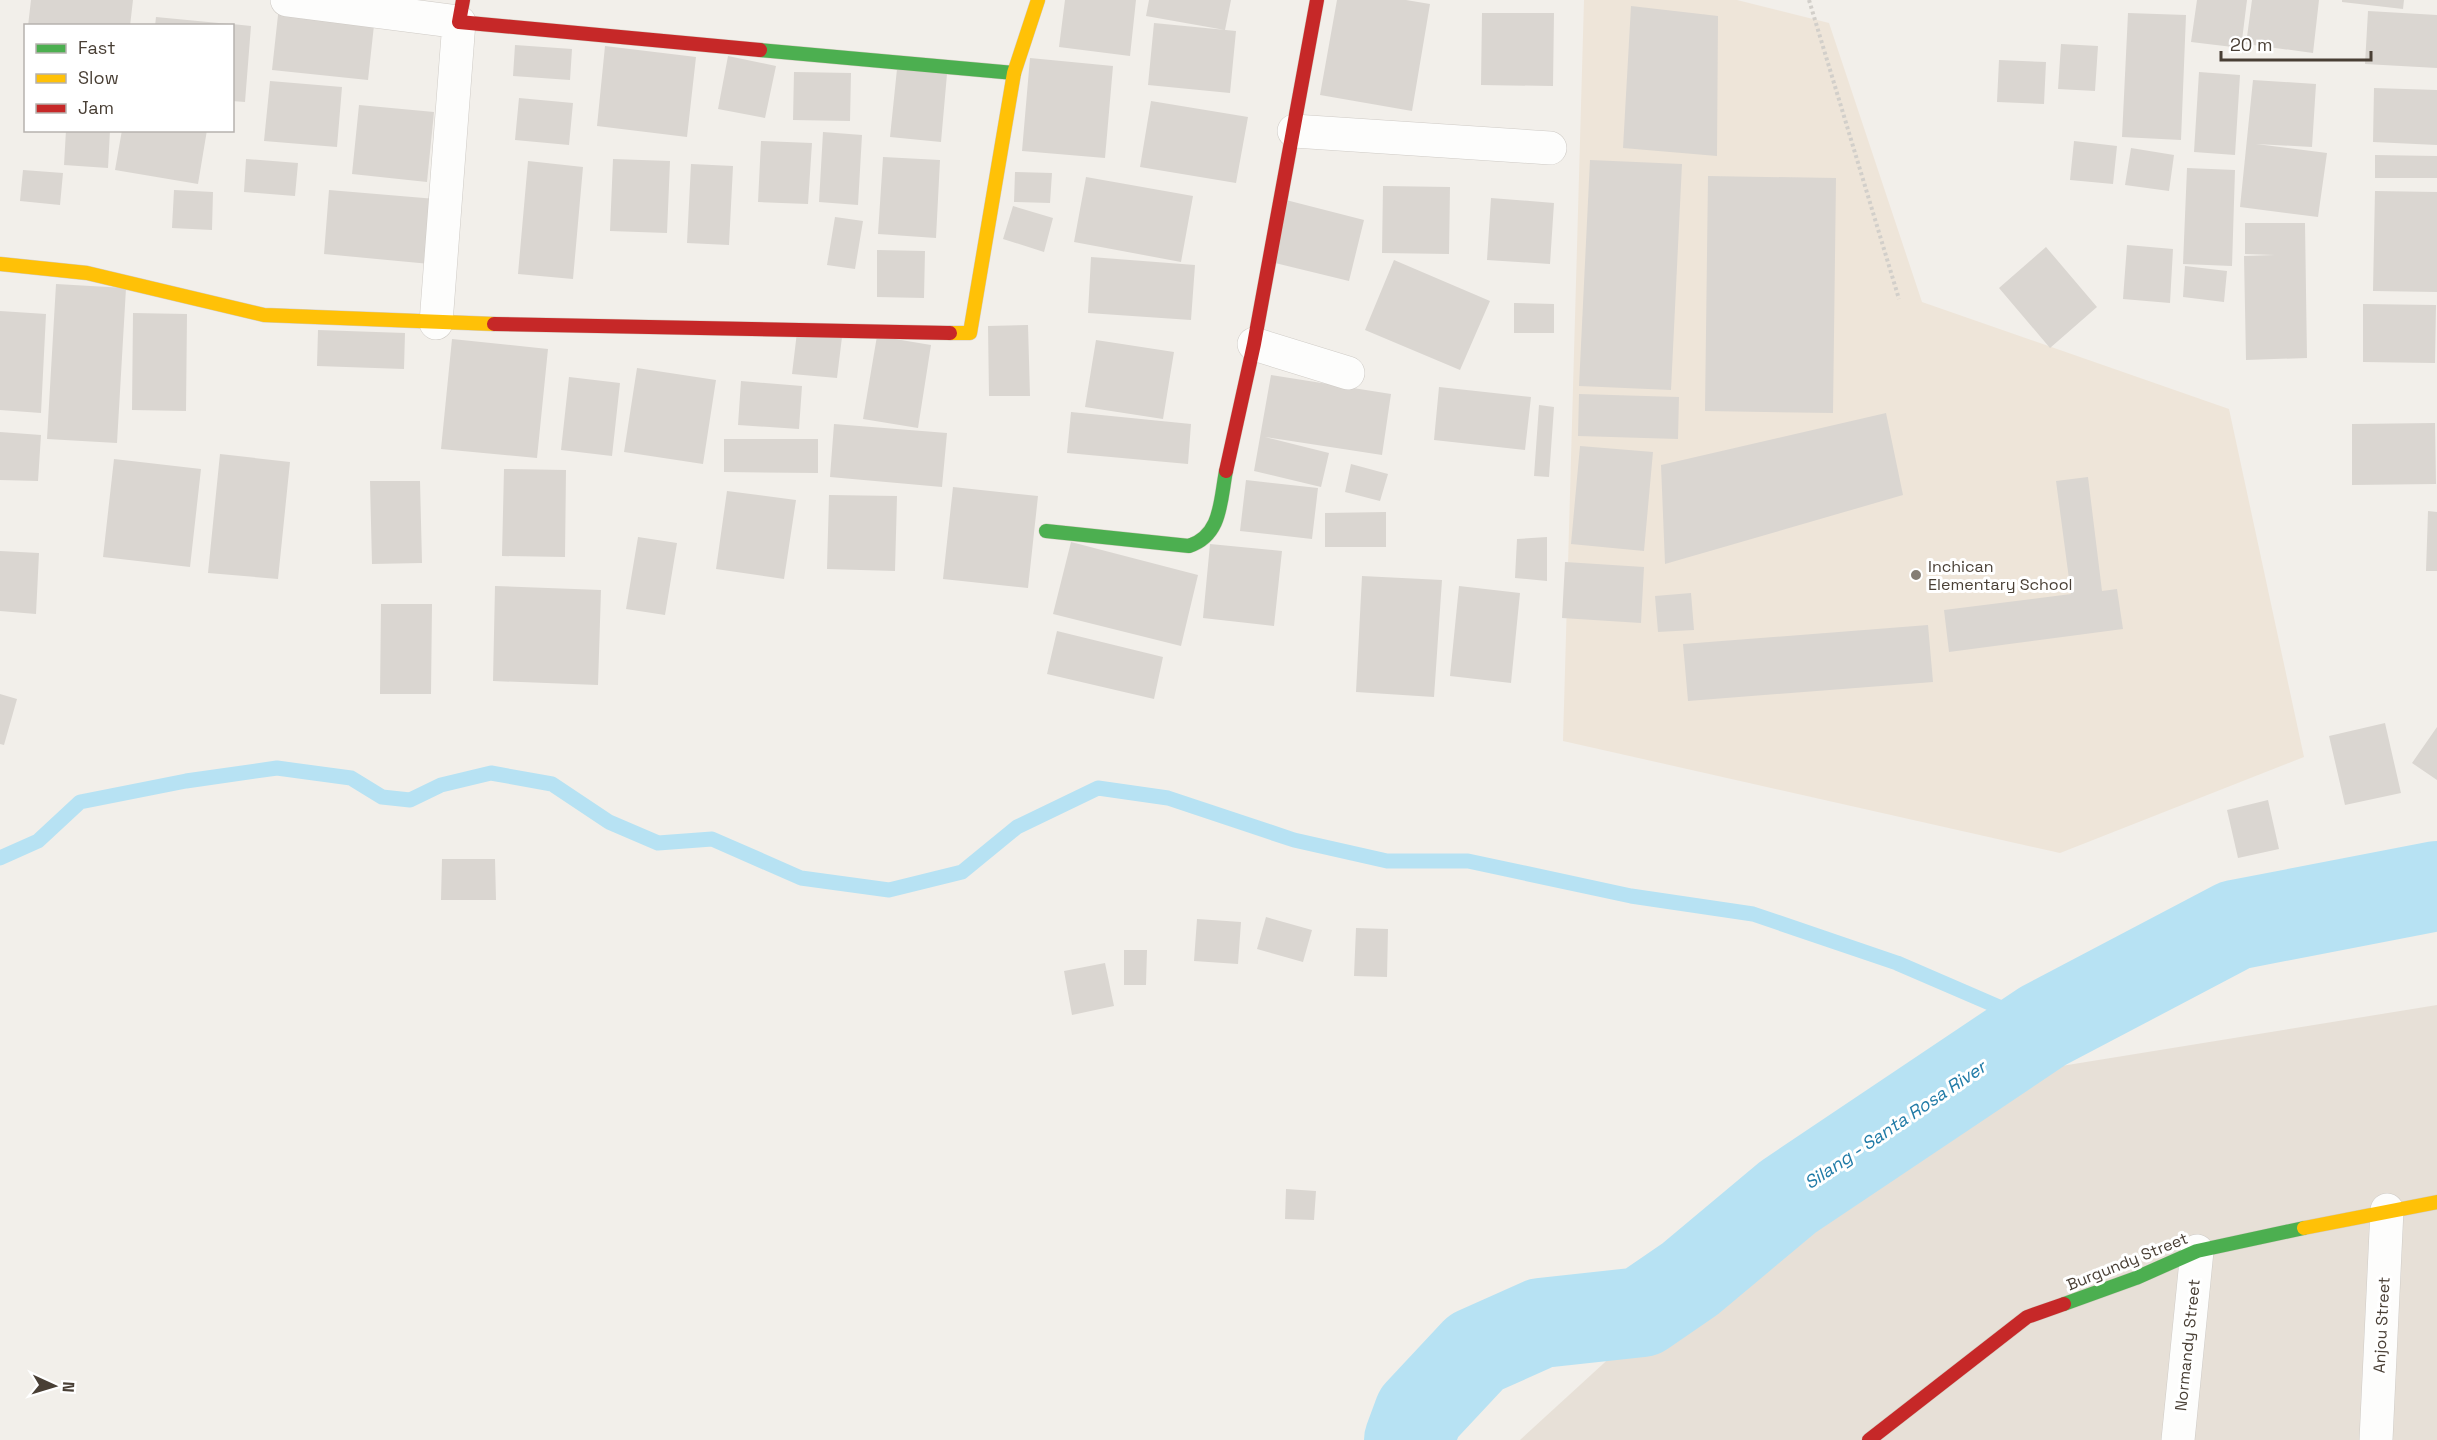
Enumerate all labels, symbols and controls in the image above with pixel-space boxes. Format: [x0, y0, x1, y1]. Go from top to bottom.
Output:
legend [24, 24, 234, 132]
scale bar [2221, 24, 2371, 62]
text: 20 m [2230, 33, 2273, 56]
text: Fast [78, 36, 115, 59]
text: Slow [78, 66, 119, 89]
text: Jam [78, 96, 114, 119]
place label: Inchican Elementary School [1928, 556, 2073, 595]
marker: Inchican Elementary School [1909, 568, 1923, 582]
water label: Silang - Santa Rosa River [1800, 1054, 1992, 1194]
street label: Burgundy Street [2063, 1228, 2191, 1295]
street label: Anjou Street [2368, 1276, 2395, 1374]
street label: Normandy Street [2170, 1278, 2205, 1412]
north arrow [24, 1356, 84, 1416]
text: N [58, 1381, 79, 1393]

